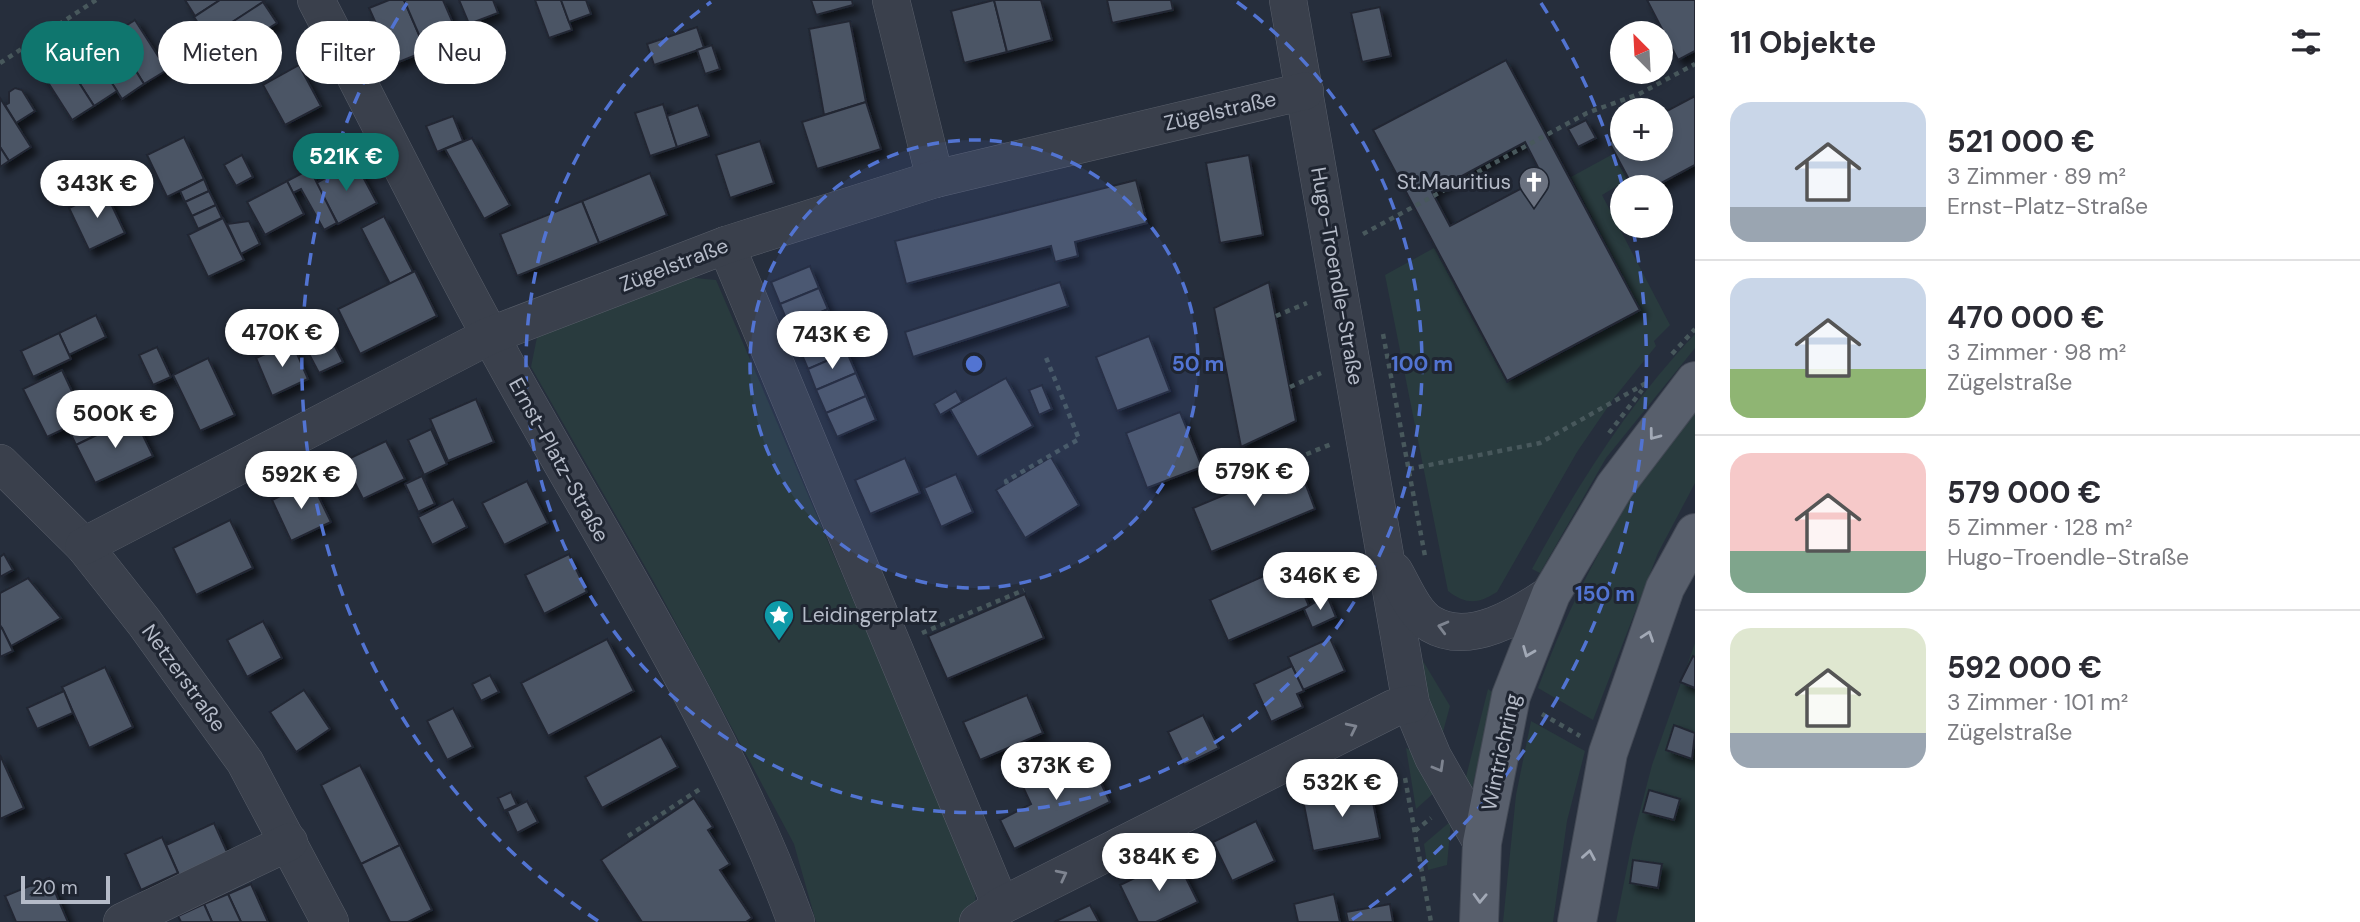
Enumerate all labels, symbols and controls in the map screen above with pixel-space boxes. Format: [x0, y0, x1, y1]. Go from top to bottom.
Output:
chip: Kaufen [21, 21, 144, 84]
chip: Mieten [158, 21, 282, 84]
chip: Filter [296, 21, 400, 84]
chip: Neu [414, 21, 506, 84]
north arrow [1610, 21, 1673, 84]
map controls [1610, 21, 1673, 238]
text: 11 Objekte [1730, 23, 1876, 62]
icon: filters [2287, 23, 2325, 61]
street label: Zügelstraße [1161, 84, 1279, 138]
button: + [1610, 98, 1673, 161]
text: 521 000 € [1947, 122, 2095, 161]
icon: home [1786, 130, 1870, 214]
pin: 521K € [289, 134, 403, 193]
text: 521K € [309, 141, 383, 171]
pin: 343K € [40, 160, 154, 220]
text: 3 Zimmer · 89 m² [1947, 161, 2126, 191]
street label: Hugo-Troendle-Straße [1304, 165, 1370, 387]
church icon: St.Mauritius [1517, 165, 1551, 209]
text: 343K € [56, 168, 138, 198]
place label: St.Mauritius [1397, 168, 1511, 196]
button: − [1610, 175, 1673, 238]
text: Ernst-Platz-Straße [1947, 191, 2148, 221]
street label: Zügelstraße [616, 231, 732, 299]
text: 470 000 € [1947, 298, 2105, 337]
icon: home [1786, 306, 1870, 390]
pin: 470K € [225, 310, 339, 369]
pin: 743K € [775, 312, 889, 371]
text: 470K € [241, 317, 323, 347]
text: 743K € [793, 319, 871, 349]
text: 3 Zimmer · 98 m² [1947, 337, 2126, 367]
text: 50 m [1172, 350, 1224, 378]
text: 100 m [1391, 350, 1453, 378]
centre of rings [962, 352, 986, 376]
text: Zügelstraße [1947, 367, 2072, 397]
street label: Ernst-Platz-Straße [502, 373, 616, 547]
pin: 500K € [58, 391, 172, 450]
text: 500K € [72, 398, 158, 428]
one-way arrow [1649, 427, 1662, 440]
pin: 579K € [1197, 448, 1311, 508]
pin: 592K € [244, 452, 358, 511]
text: 579K € [1214, 456, 1294, 486]
text: 592K € [261, 459, 341, 489]
text: 579 000 € [1947, 473, 2101, 512]
icon: home [1786, 481, 1870, 565]
text: 5 Zimmer · 128 m² [1947, 512, 2133, 542]
text: Hugo-Troendle-Straße [1947, 542, 2189, 572]
pin: 346K € [1263, 552, 1377, 612]
text: 346K € [1279, 560, 1361, 590]
text: 150 m [1575, 580, 1635, 608]
place icon: Leidingerplatz [762, 598, 796, 642]
place label: Leidingerplatz [802, 601, 938, 629]
street label: Netzerstraße [135, 619, 233, 738]
one-way arrow [1438, 621, 1450, 636]
one-way arrow [1640, 630, 1654, 642]
one-way arrow [1523, 645, 1537, 657]
text: 592 000 € [1947, 648, 2102, 687]
icon: home [1786, 656, 1870, 740]
text: 3 Zimmer · 101 m² [1947, 687, 2128, 717]
street label: Wintrichring [1475, 691, 1527, 813]
text: Zügelstraße [1947, 717, 2072, 747]
one-way arrow [1345, 723, 1357, 737]
pin: 373K € [999, 742, 1113, 802]
text: 373K € [1017, 750, 1095, 780]
one-way arrow [1431, 759, 1444, 772]
pin: 532K € [1285, 760, 1399, 819]
text: 532K € [1302, 767, 1382, 797]
pin: 384K € [1102, 834, 1216, 893]
text: 384K € [1118, 841, 1200, 871]
one-way arrow [1581, 849, 1596, 861]
one-way arrow [1055, 870, 1067, 884]
scale bar [21, 873, 110, 905]
text: 20 m [32, 875, 78, 900]
one-way arrow [1473, 893, 1488, 904]

